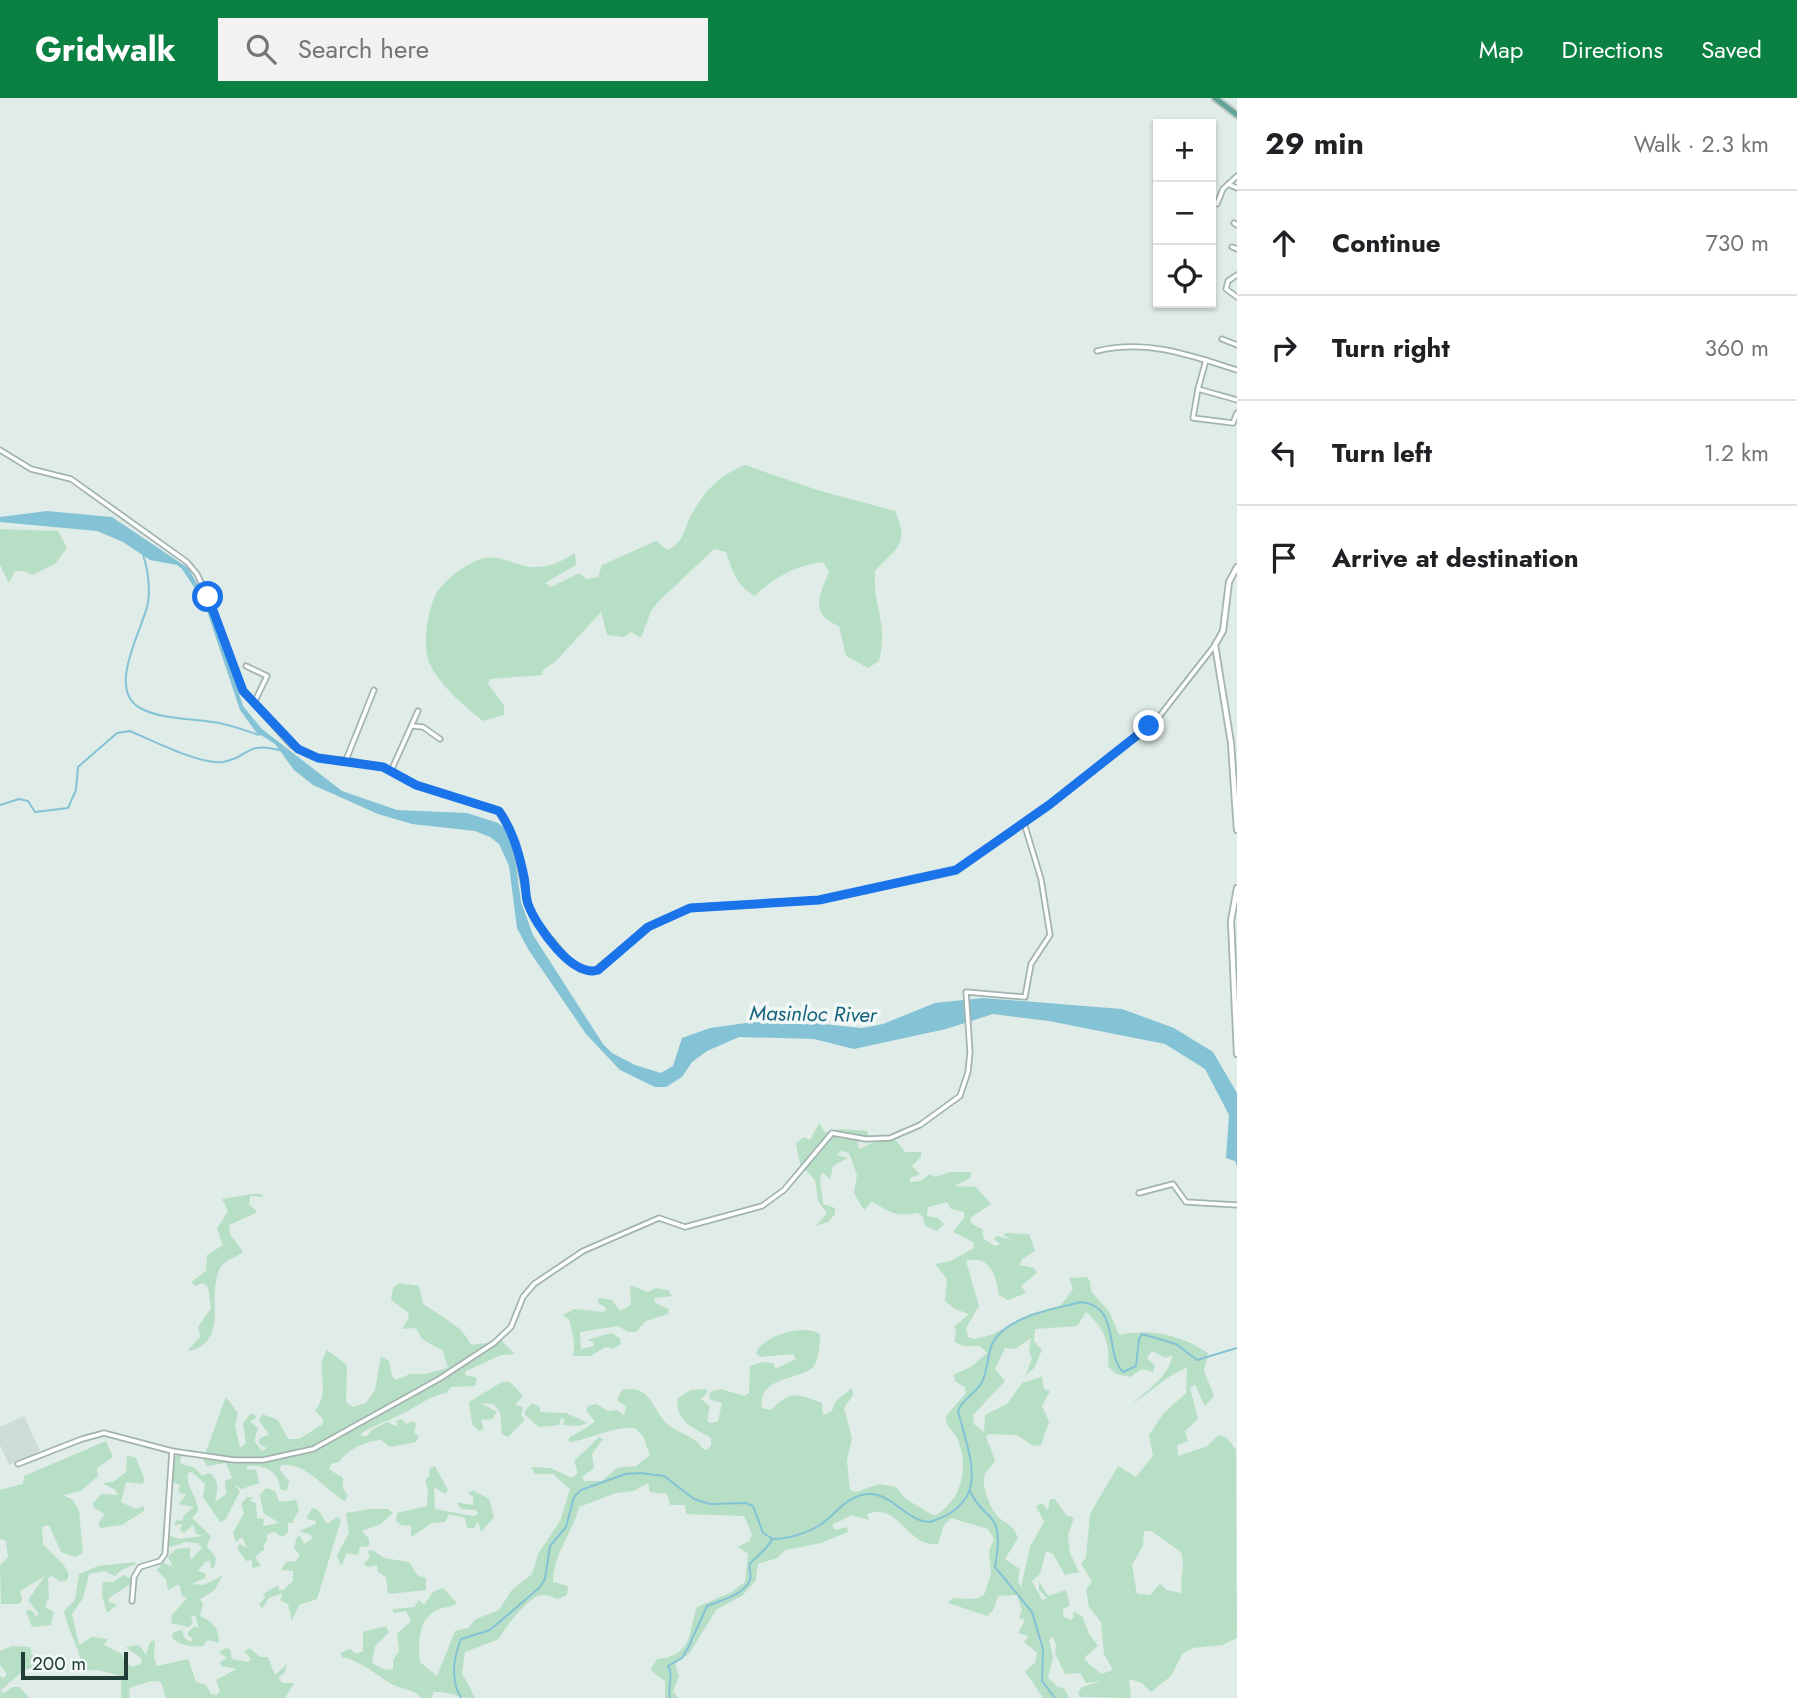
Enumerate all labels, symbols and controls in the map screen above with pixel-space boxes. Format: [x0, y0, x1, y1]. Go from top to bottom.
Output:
search box [218, 18, 708, 81]
text: Gridwalk [35, 26, 176, 73]
icon: search [242, 30, 280, 68]
text: Search here [298, 30, 429, 68]
text: Map [1479, 32, 1524, 67]
text: Directions [1562, 32, 1663, 67]
text: Saved [1701, 32, 1762, 67]
map controls [1153, 119, 1216, 308]
button: + [1153, 119, 1216, 182]
text: 29 min [1265, 122, 1364, 165]
text: Walk · 2.3 km [1634, 127, 1769, 161]
button: − [1153, 182, 1216, 245]
icon: ahead [1265, 224, 1303, 262]
text: Continue [1332, 224, 1441, 262]
text: 730 m [1706, 226, 1769, 260]
button: locate [1153, 245, 1216, 308]
icon: right [1265, 329, 1303, 367]
text: Turn right [1332, 329, 1450, 367]
text: 360 m [1705, 331, 1769, 365]
icon: left [1265, 434, 1303, 472]
text: Turn left [1332, 434, 1432, 472]
text: 1.2 km [1704, 436, 1769, 470]
icon: arrive [1265, 539, 1303, 577]
text: Arrive at destination [1332, 539, 1579, 577]
route start [192, 581, 223, 612]
route end [1133, 710, 1164, 741]
water label: Masinloc River [749, 998, 878, 1030]
scale bar [21, 1649, 128, 1681]
text: 200 m [32, 1650, 86, 1677]

